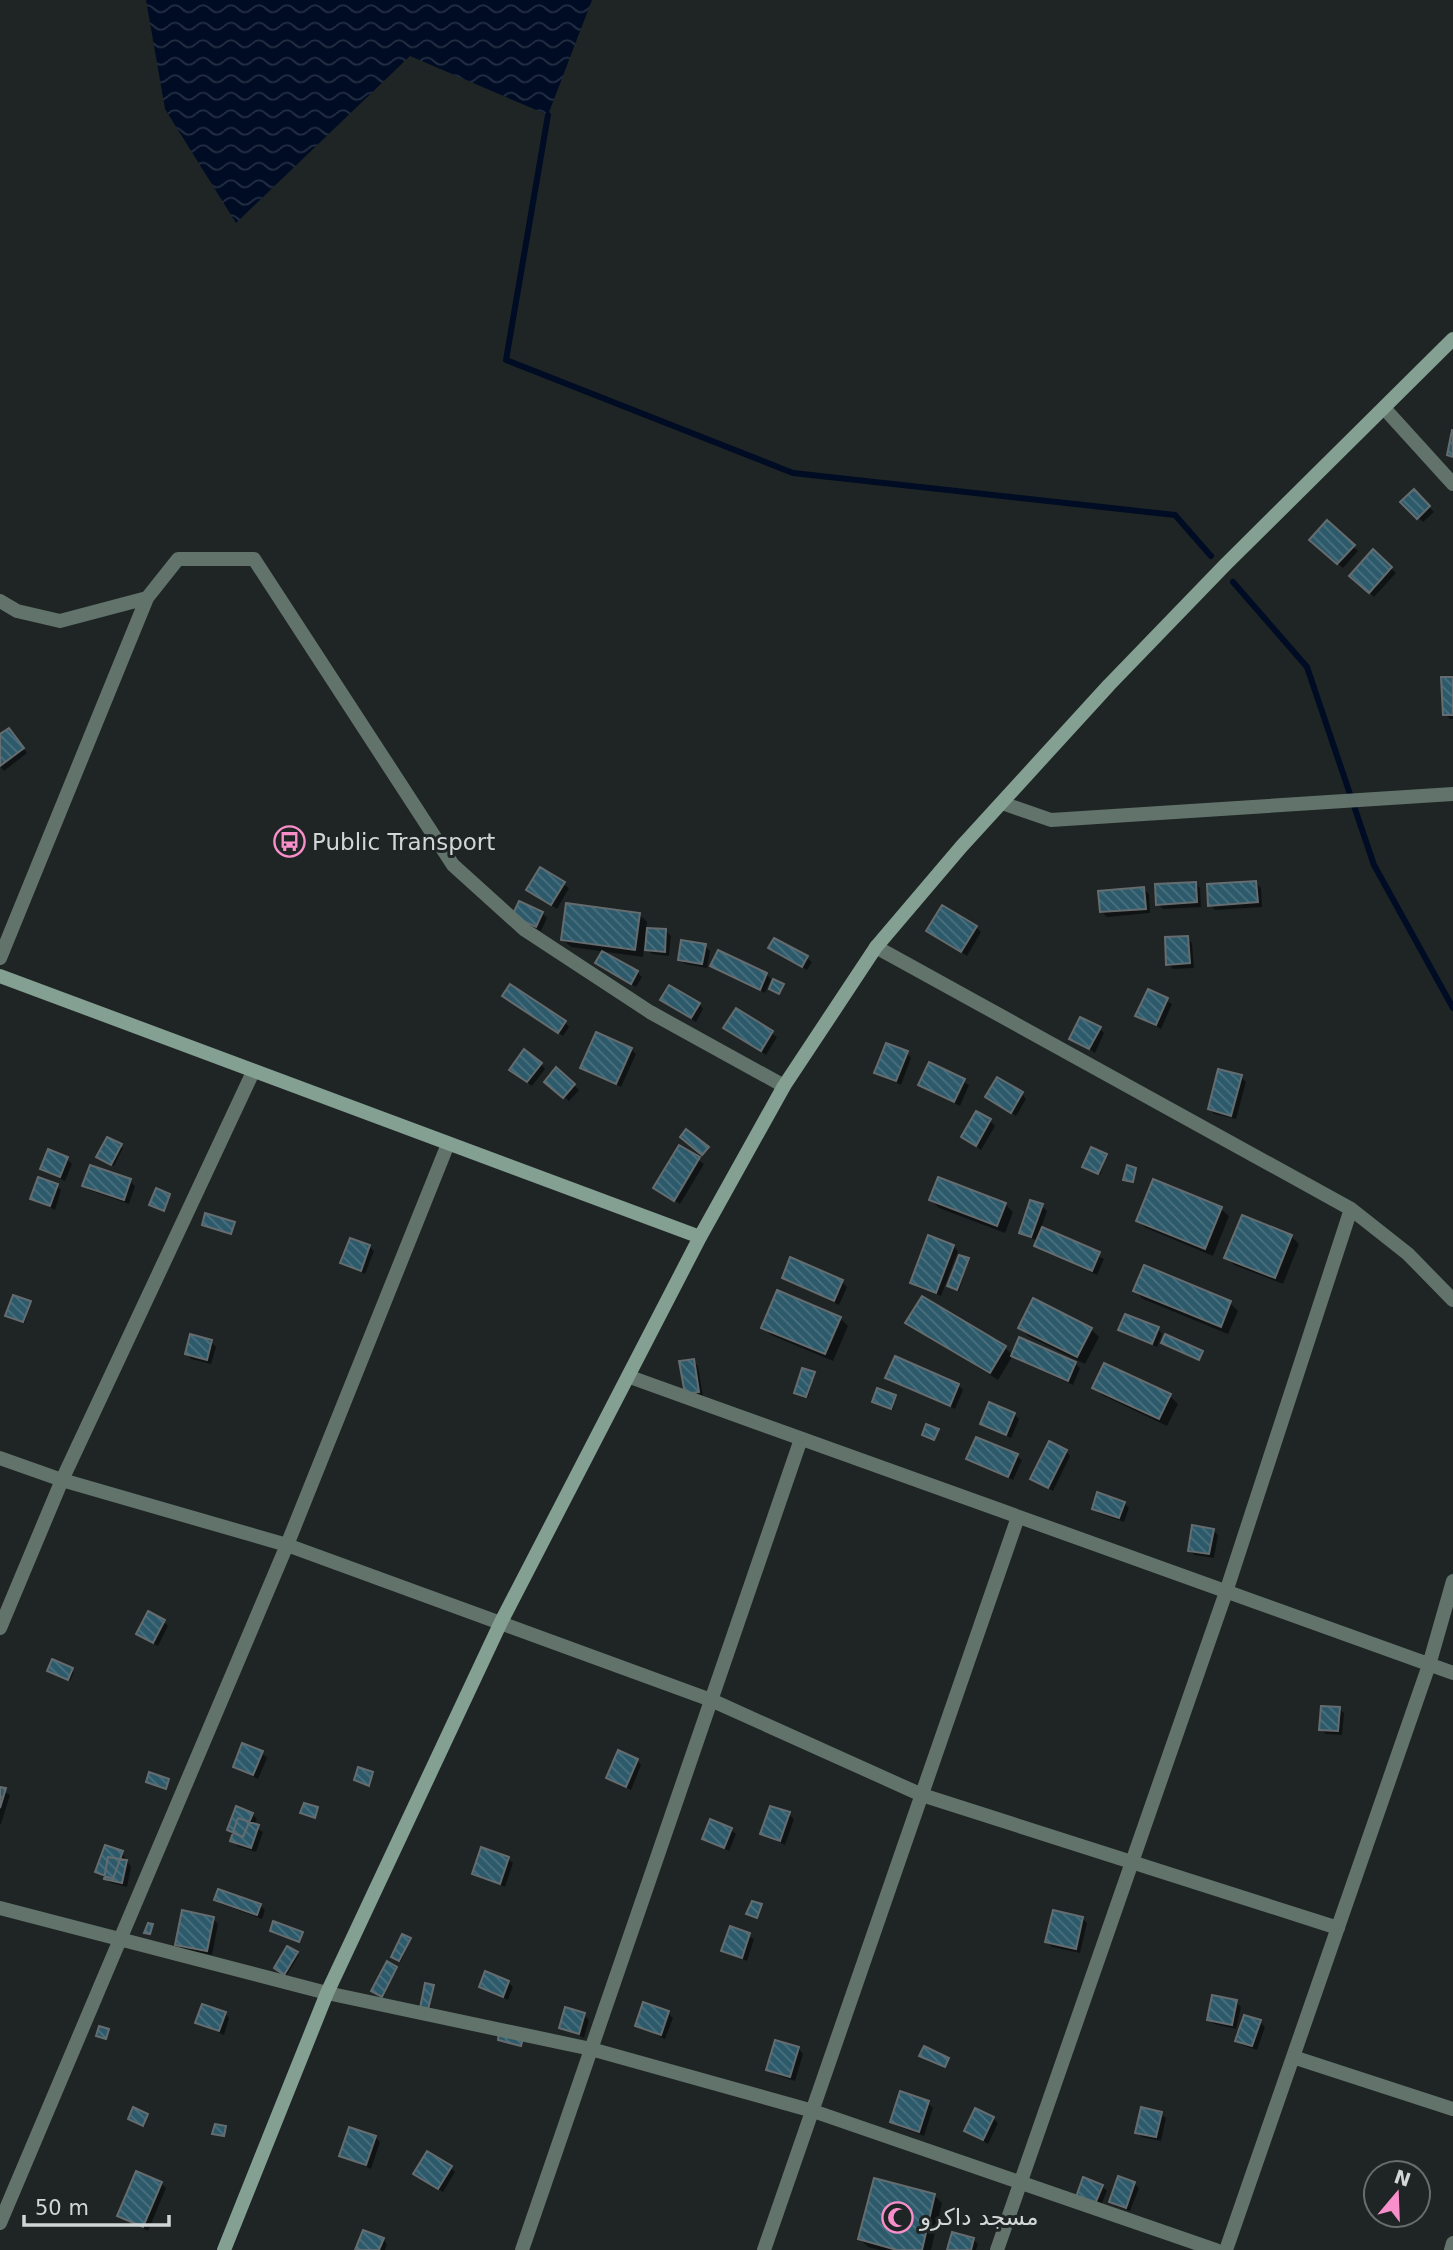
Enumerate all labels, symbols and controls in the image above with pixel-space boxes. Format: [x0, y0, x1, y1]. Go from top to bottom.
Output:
bus stop icon: Public Transport [272, 825, 306, 859]
place label: Public Transport [312, 829, 495, 855]
north arrow [1362, 2159, 1432, 2229]
text: N [1391, 2165, 1414, 2191]
scale bar [24, 2184, 170, 2228]
text: 50 m [35, 2196, 89, 2220]
mosque icon: مسجد داكرو [880, 2200, 914, 2234]
place label: مسجد داكرو [919, 2204, 1038, 2231]

